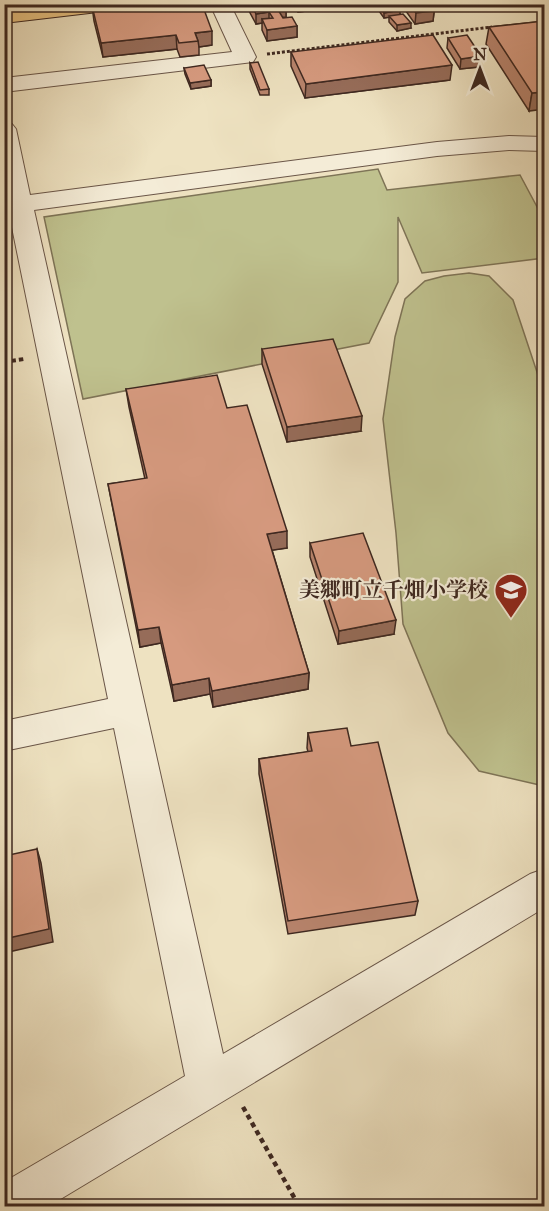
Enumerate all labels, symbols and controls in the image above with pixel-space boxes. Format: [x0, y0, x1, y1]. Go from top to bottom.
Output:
north arrow [450, 39, 510, 99]
text: N [473, 45, 487, 64]
school or university icon: 美郷町立千畑小学校 [493, 572, 529, 619]
place label: 美郷町立千畑小学校 [299, 577, 488, 603]

